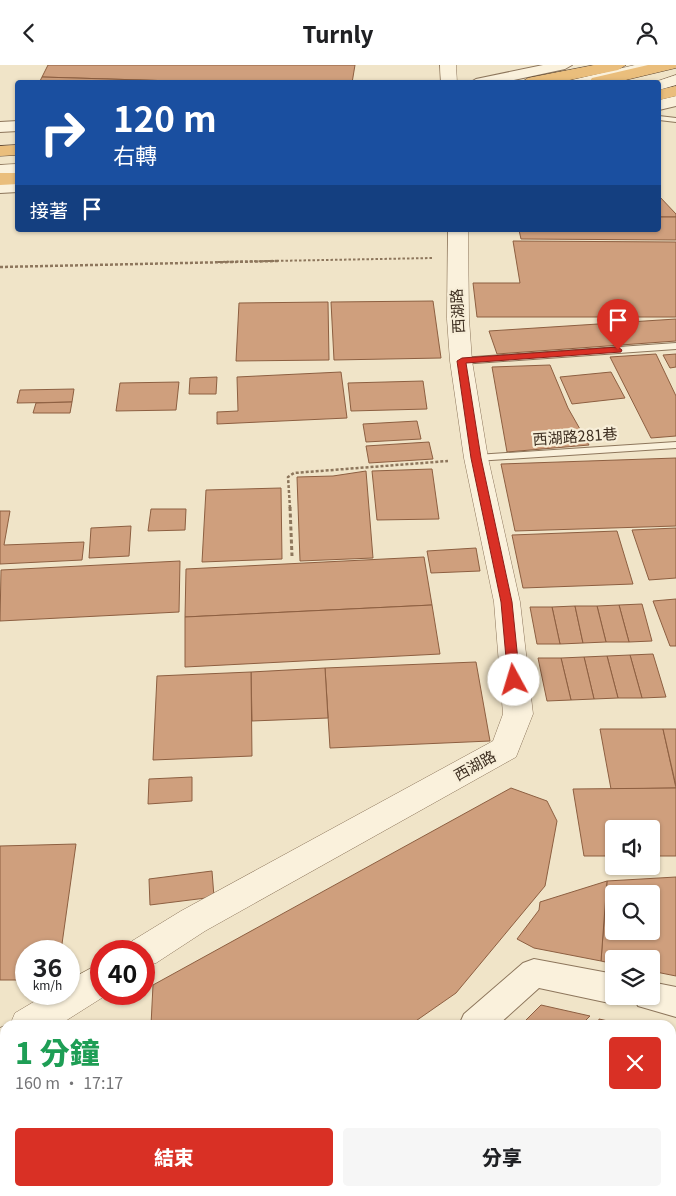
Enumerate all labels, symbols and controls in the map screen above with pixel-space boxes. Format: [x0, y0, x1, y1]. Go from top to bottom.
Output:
text: Turnly [302, 17, 374, 49]
icon: back [15, 19, 43, 47]
icon: person [633, 19, 661, 47]
text: 120 m [113, 91, 217, 142]
icon: right [30, 100, 95, 165]
text: 右轉 [113, 138, 157, 170]
icon: arrive [78, 195, 106, 223]
text: 接著 [30, 196, 68, 223]
street label: 西湖路 [445, 288, 468, 334]
pin [597, 299, 639, 350]
icon: arrive [604, 306, 632, 334]
street label: 西湖路281巷 [532, 422, 618, 449]
position arrow [487, 653, 539, 705]
street label: 西湖路 [449, 745, 499, 785]
map controls [605, 820, 660, 1005]
button: sound [605, 820, 660, 875]
button: search [605, 885, 660, 940]
speed limit sign: 40 [90, 940, 155, 1005]
text: 36 [33, 948, 62, 984]
button: layers [605, 950, 660, 1005]
text: km/h [33, 976, 62, 993]
text: 1 分鐘 [15, 1029, 100, 1073]
button: close [609, 1037, 661, 1089]
text: 160 m · 17:17 [15, 1070, 123, 1094]
button: 結束 [15, 1128, 333, 1186]
button: 分享 [343, 1128, 661, 1186]

